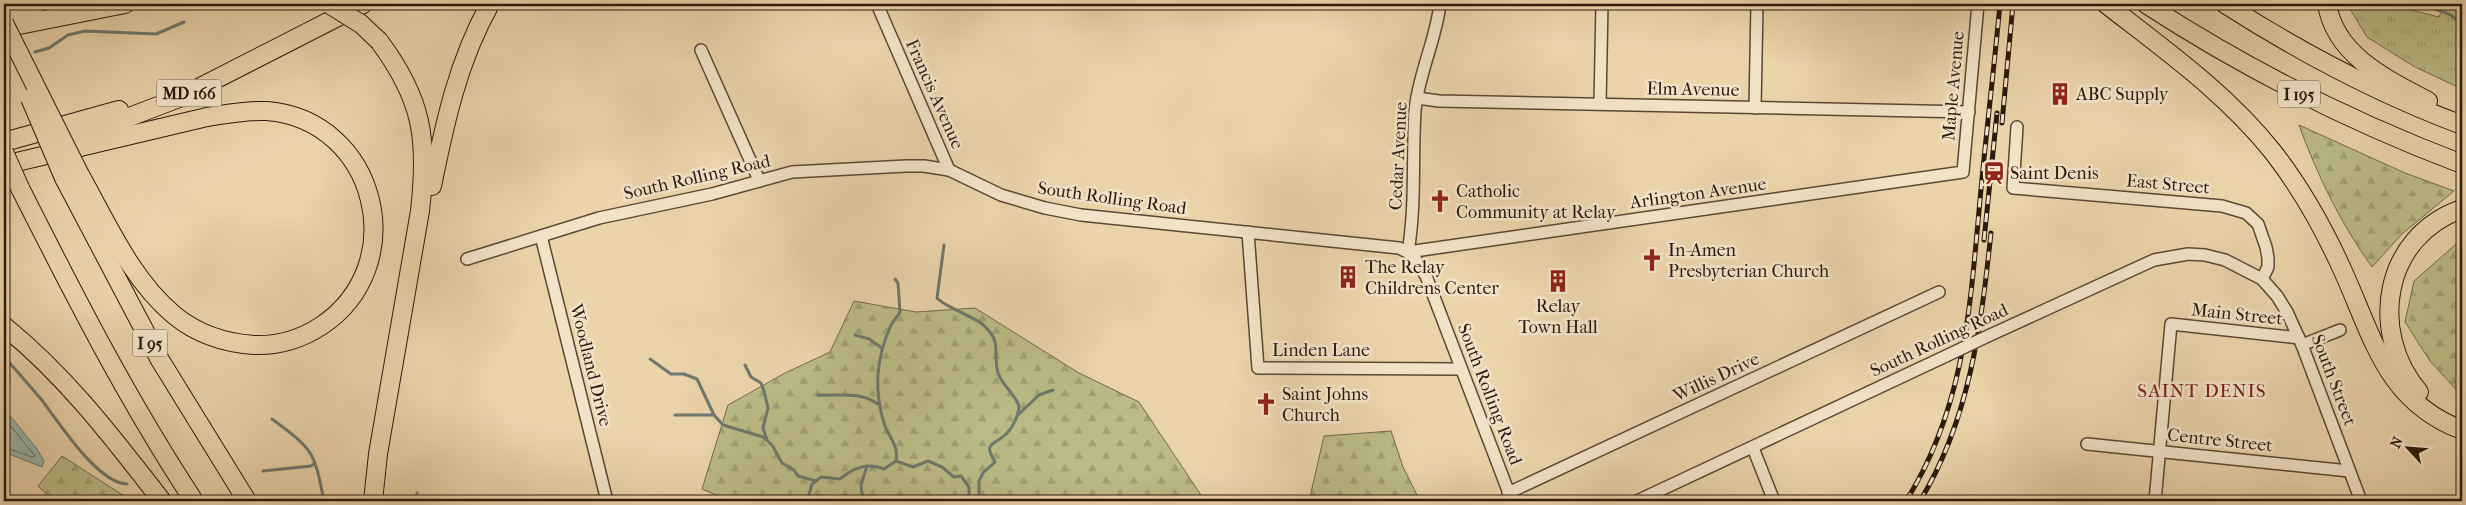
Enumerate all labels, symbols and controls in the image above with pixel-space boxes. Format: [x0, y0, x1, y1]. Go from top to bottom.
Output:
street label: Maple Avenue [1938, 30, 1969, 142]
street label: Francis Avenue [901, 36, 968, 152]
street label: Elm Avenue [1646, 78, 1740, 101]
road number: MD 166 [156, 80, 222, 106]
road number: I 195 [2278, 80, 2320, 108]
building icon: ABC Supply [2047, 81, 2073, 107]
place label: ABC Supply [2075, 84, 2170, 105]
street label: Cedar Avenue [1385, 101, 1412, 211]
street label: South Rolling Road [622, 150, 773, 205]
station icon: Saint Denis [1981, 160, 2007, 186]
place label: Saint Denis [2010, 163, 2099, 184]
street label: East Street [2125, 170, 2211, 199]
street label: Arlington Avenue [1627, 174, 1768, 214]
street label: South Rolling Road [1036, 178, 1188, 219]
place label: Catholic Community at Relay [1456, 181, 1617, 223]
church icon: Catholic Community at Relay [1427, 188, 1453, 214]
place label: In-Amen Presbyterian Church [1668, 240, 1829, 282]
church icon: In-Amen Presbyterian Church [1639, 247, 1665, 273]
place label: The Relay Childrens Center [1365, 257, 1499, 299]
building icon: The Relay Childrens Center [1335, 264, 1361, 290]
building icon: Relay Town Hall [1545, 268, 1571, 294]
place label: Relay Town Hall [1518, 296, 1598, 338]
street label: South Rolling Road [1867, 299, 2012, 382]
street label: Main Street [2190, 299, 2284, 330]
street label: Woodland Drive [565, 301, 616, 429]
street label: South Rolling Road [1453, 320, 1526, 468]
road number: I 95 [132, 329, 168, 356]
street label: South Street [2306, 331, 2361, 429]
street label: Linden Lane [1272, 340, 1370, 361]
street label: Willis Drive [1669, 348, 1763, 407]
district label: SAINT DENIS [2137, 380, 2267, 402]
place label: Saint Johns Church [1282, 384, 1368, 426]
church icon: Saint Johns Church [1253, 391, 1279, 417]
north arrow [2384, 422, 2434, 472]
street label: Centre Street [2166, 425, 2274, 457]
text: N [2387, 434, 2407, 451]

